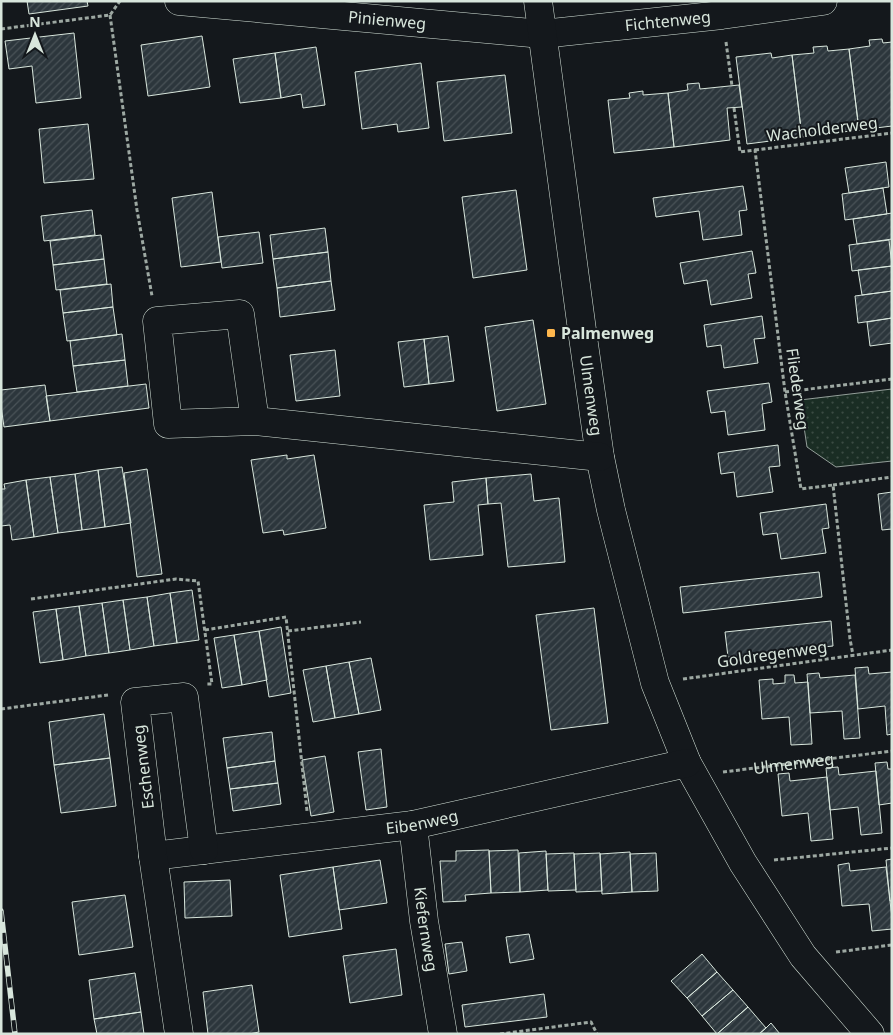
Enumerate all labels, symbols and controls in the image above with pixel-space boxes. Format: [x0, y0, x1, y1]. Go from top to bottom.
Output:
street label: Pinienweg [347, 5, 427, 34]
street label: Fichtenweg [624, 5, 712, 36]
north arrow [10, 10, 60, 60]
text: N [29, 12, 41, 31]
street label: Wacholderweg [765, 111, 879, 147]
place label: Palmenweg [561, 322, 654, 344]
marker: Palmenweg [545, 327, 557, 339]
street label: Fliederweg [781, 347, 815, 431]
street label: Ulmenweg [575, 354, 608, 437]
street label: Goldregenweg [716, 635, 828, 673]
street label: Eschenweg [127, 724, 159, 810]
street label: Ulmenweg [752, 747, 835, 779]
street label: Eibenweg [384, 804, 460, 839]
street label: Kiefernweg [409, 886, 443, 973]

